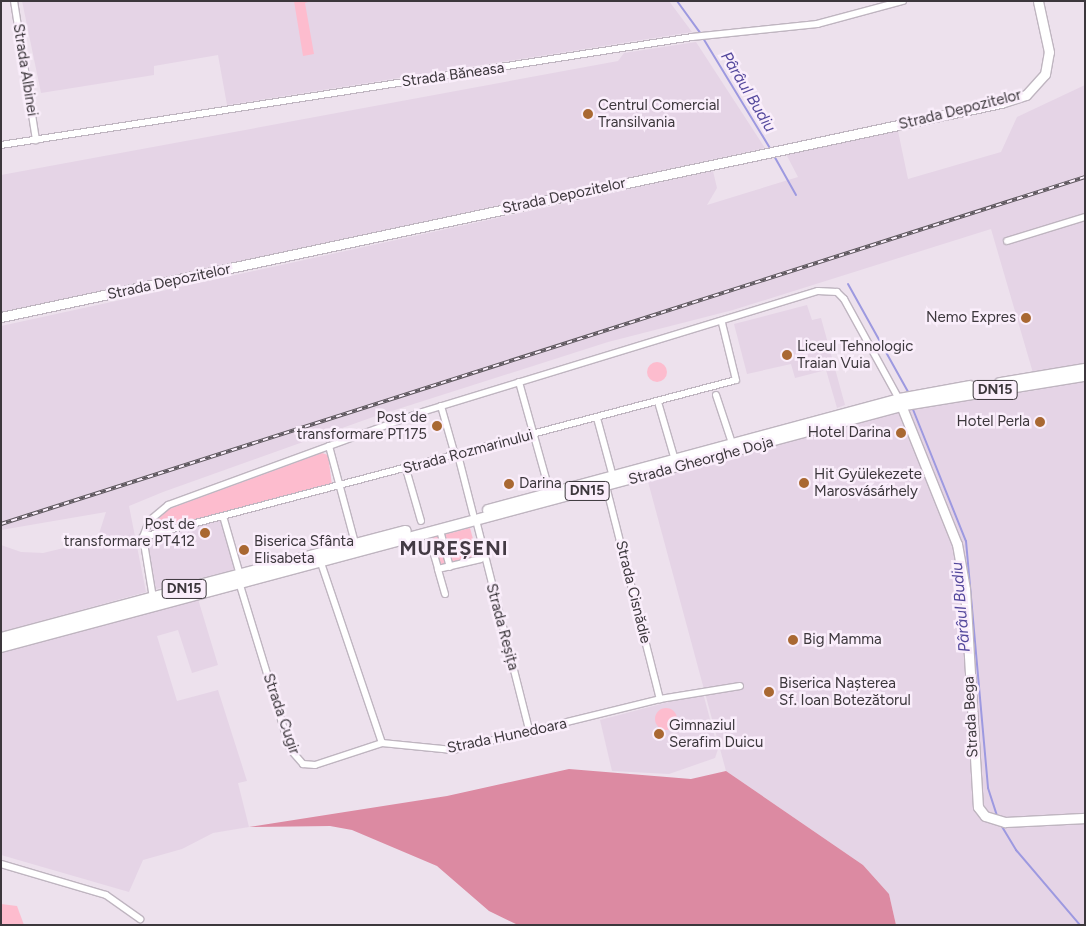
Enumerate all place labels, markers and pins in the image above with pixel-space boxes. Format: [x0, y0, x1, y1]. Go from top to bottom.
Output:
place label: Centrul Comercial Transilvania [598, 96, 720, 131]
marker: Centrul Comercial Transilvania [582, 108, 594, 120]
place label: Nemo Expres [926, 309, 1016, 327]
marker: Nemo Expres [1020, 312, 1032, 324]
place label: Liceul Tehnologic Traian Vuia [797, 337, 913, 372]
marker: Liceul Tehnologic Traian Vuia [781, 349, 793, 361]
place label: Post de transformare PT175 [297, 408, 427, 443]
place label: Hotel Perla [956, 413, 1030, 431]
marker: Hotel Perla [1034, 416, 1046, 428]
marker: Post de transformare PT175 [431, 420, 443, 432]
place label: Hotel Darina [808, 424, 891, 442]
marker: Hotel Darina [895, 427, 907, 439]
place label: Hit Gyülekezete Marosvásárhely [814, 465, 922, 500]
place label: Darina [519, 475, 562, 493]
marker: Hit Gyülekezete Marosvásárhely [798, 477, 810, 489]
marker: Darina [503, 478, 515, 490]
place label: Post de transformare PT412 [64, 515, 195, 550]
marker: Post de transformare PT412 [199, 527, 211, 539]
place label: Biserica Sfânta Elisabeta [254, 532, 354, 567]
marker: Biserica Sfânta Elisabeta [238, 544, 250, 556]
place label: Big Mamma [803, 631, 882, 649]
marker: Big Mamma [787, 634, 799, 646]
place label: Biserica Nașterea Sf. Ioan Botezătorul [779, 674, 911, 709]
marker: Biserica Nașterea Sf. Ioan Botezătorul [763, 686, 775, 698]
place label: Gimnaziul Serafim Duicu [669, 716, 763, 751]
marker: Gimnaziul Serafim Duicu [653, 728, 665, 740]

